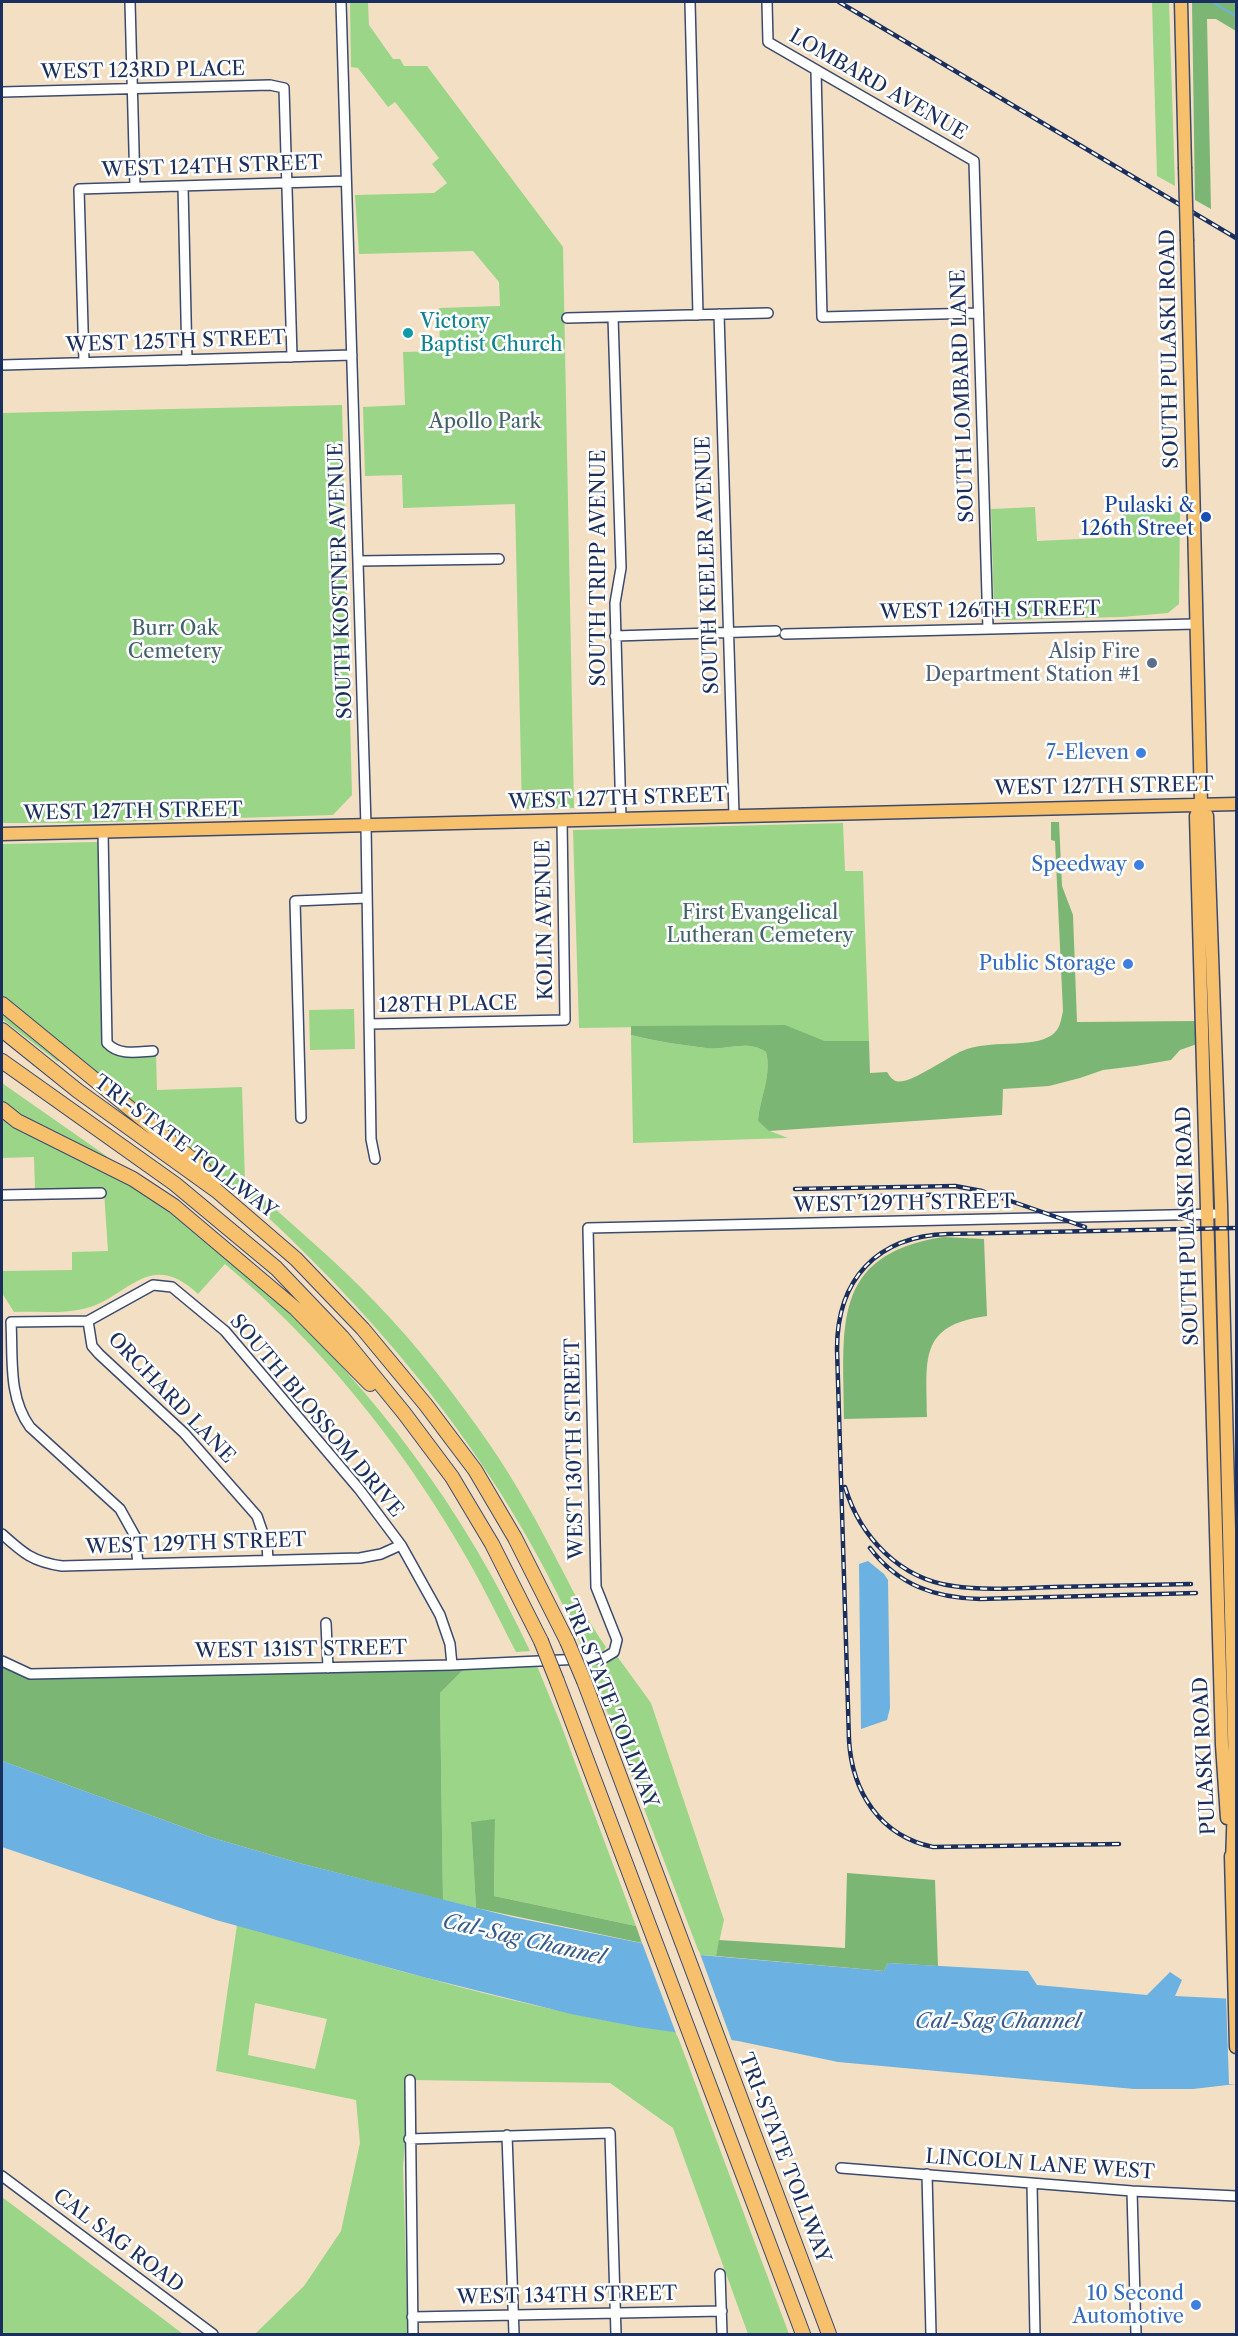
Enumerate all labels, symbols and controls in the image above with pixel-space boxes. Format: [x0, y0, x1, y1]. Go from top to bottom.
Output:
street label: LOMBARD AVENUE [785, 24, 971, 146]
street label: WEST 123RD PLACE [40, 57, 246, 85]
street label: WEST 124TH STREET [101, 151, 323, 183]
street label: SOUTH PULASKI ROAD [1156, 229, 1184, 469]
street label: SOUTH LOMBARD LANE [947, 269, 979, 523]
place label: Victory Baptist Church [420, 310, 562, 357]
street label: WEST 125TH STREET [65, 326, 287, 358]
marker: Victory Baptist Church [401, 326, 415, 340]
park label: Apollo Park [429, 410, 541, 434]
street label: SOUTH KEELER AVENUE [691, 435, 725, 695]
street label: SOUTH KOSTNER AVENUE [324, 442, 358, 720]
street label: SOUTH TRIPP AVENUE [587, 449, 611, 687]
place label: Pulaski & 126th Street [1081, 494, 1194, 541]
marker: Pulaski & 126th Street [1199, 510, 1213, 524]
street label: WEST 126TH STREET [879, 597, 1101, 625]
park label: Burr Oak Cemetery [128, 617, 222, 664]
place label: Alsip Fire Department Station #1 [925, 640, 1140, 687]
marker: Alsip Fire Department Station #1 [1145, 656, 1159, 670]
place label: 7-Eleven [1046, 741, 1129, 765]
marker: 7-Eleven [1134, 746, 1148, 760]
street label: WEST 127TH STREET [994, 773, 1214, 801]
street label: WEST 127TH STREET [508, 783, 728, 815]
street label: WEST 127TH STREET [23, 798, 243, 826]
street label: KOLIN AVENUE [532, 840, 558, 1000]
place label: Speedway [1031, 853, 1127, 877]
marker: Speedway [1132, 858, 1146, 872]
park label: First Evangelical Lutheran Cemetery [666, 901, 854, 948]
place label: Public Storage [979, 952, 1116, 976]
marker: Public Storage [1121, 957, 1135, 971]
street label: 128TH PLACE [378, 992, 518, 1018]
street label: TRI-STATE TOLLWAY [89, 1070, 281, 1224]
street label: SOUTH PULASKI ROAD [1172, 1106, 1204, 1346]
street label: WEST 129TH STREET [793, 1190, 1015, 1218]
street label: SOUTH BLOSSOM DRIVE [224, 1310, 408, 1522]
street label: ORCHARD LANE [102, 1328, 240, 1468]
street label: WEST 130TH STREET [561, 1338, 589, 1560]
street label: WEST 129TH STREET [85, 1528, 307, 1560]
street label: TRI-STATE TOLLWAY [557, 1596, 663, 1812]
street label: WEST 131ST STREET [195, 1636, 407, 1664]
street label: PULASKI ROAD [1189, 1676, 1221, 1836]
water label: Cal-Sag Channel [440, 1909, 608, 1971]
water label: Cal-Sag Channel [915, 2009, 1081, 2035]
street label: TRI-STATE TOLLWAY [733, 2050, 835, 2266]
street label: LINCOLN LANE WEST [924, 2145, 1156, 2185]
street label: CAL SAG ROAD [48, 2184, 188, 2298]
street label: WEST 134TH STREET [457, 2282, 677, 2310]
place label: 10 Second Automotive [1073, 2282, 1184, 2329]
marker: 10 Second Automotive [1189, 2298, 1203, 2312]

